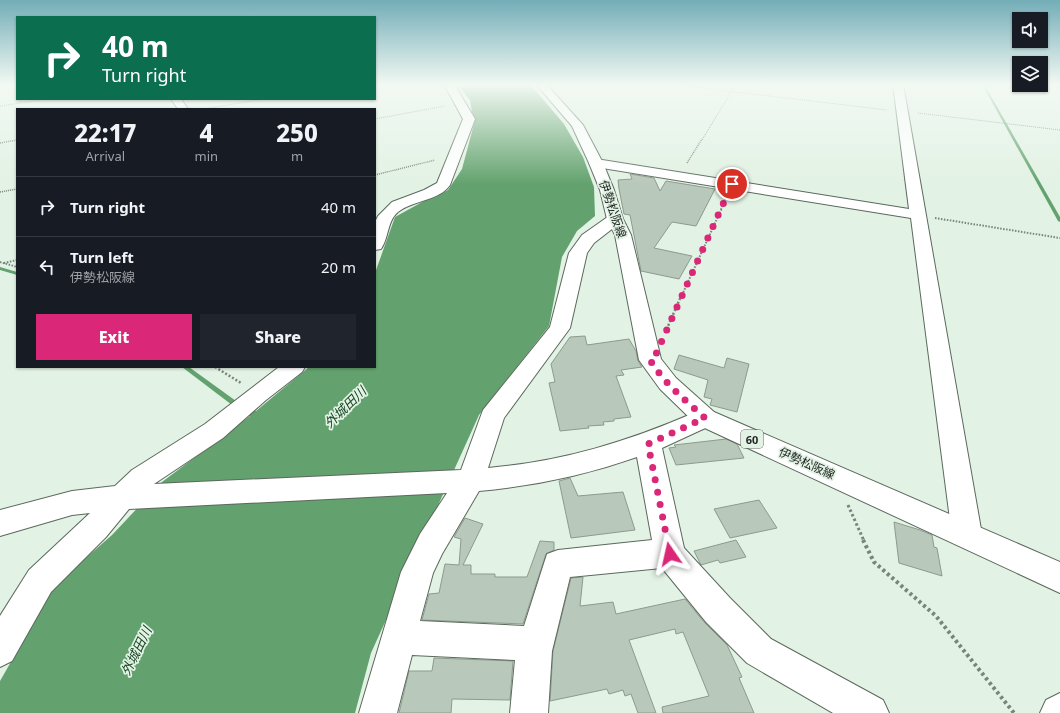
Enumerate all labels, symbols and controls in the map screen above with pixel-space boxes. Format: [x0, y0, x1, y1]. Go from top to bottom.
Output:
map controls [1012, 12, 1048, 92]
button: sound [1012, 12, 1048, 48]
text: 40 m [102, 27, 169, 65]
icon: right [36, 32, 88, 84]
button: layers [1012, 56, 1048, 92]
text: Turn right [102, 63, 186, 87]
text: 22:17 [74, 116, 136, 149]
text: 4 [199, 116, 213, 149]
text: 250 [276, 116, 318, 149]
text: Arrival [85, 147, 125, 165]
text: min [195, 147, 218, 165]
text: m [291, 147, 303, 165]
pin [715, 167, 749, 201]
icon: arrive [721, 173, 743, 195]
street label: 伊勢松阪線 [595, 178, 631, 240]
icon: right [36, 196, 58, 218]
text: Turn right [70, 197, 145, 217]
text: 40 m [321, 197, 356, 217]
text: Turn left [70, 247, 134, 267]
icon: left [36, 256, 58, 278]
text: 20 m [321, 257, 356, 277]
text: 伊勢松阪線 [70, 268, 135, 286]
button: Exit [36, 314, 192, 360]
button: Share [200, 314, 356, 360]
water label: 外城田川 [320, 381, 371, 432]
road number: 60 [741, 430, 763, 448]
street label: 伊勢松阪線 [776, 443, 838, 483]
position arrow [649, 533, 691, 575]
water label: 外城田川 [117, 622, 156, 678]

